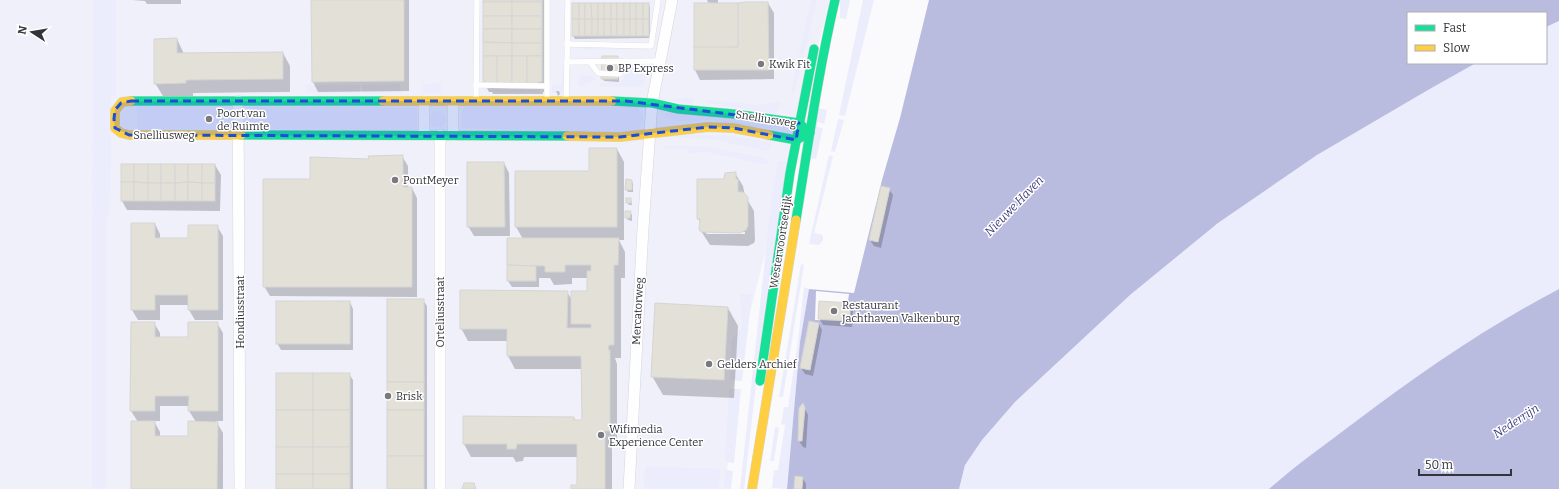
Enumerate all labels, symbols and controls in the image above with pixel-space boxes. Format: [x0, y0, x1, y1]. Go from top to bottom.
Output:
north arrow [12, 12, 52, 52]
legend [1407, 12, 1547, 64]
text: Fast [1443, 21, 1467, 35]
text: N [15, 24, 30, 36]
text: Slow [1443, 41, 1470, 55]
place label: Kwik Fit [769, 58, 810, 71]
marker: Kwik Fit [756, 59, 766, 69]
place label: BP Express [618, 62, 674, 75]
marker: BP Express [605, 63, 615, 73]
place label: Poort van de Ruimte [217, 107, 269, 133]
street label: Snelliusweg [735, 108, 797, 130]
marker: Poort van de Ruimte [204, 114, 214, 124]
street label: Snelliusweg [133, 129, 195, 142]
water label: Nieuwe Haven [982, 173, 1046, 239]
place label: PontMeyer [403, 174, 459, 187]
marker: PontMeyer [390, 175, 400, 185]
street label: Westervoortsedijk [767, 194, 795, 289]
street label: Hondiusstraat [234, 275, 247, 349]
street label: Orteliusstraat [434, 276, 447, 348]
street label: Mercatorweg [630, 277, 646, 345]
place label: Restaurant Jachthaven Valkenburg [841, 299, 960, 325]
marker: Restaurant Jachthaven Valkenburg [829, 306, 839, 316]
place label: Gelders Archief [717, 358, 798, 371]
marker: Gelders Archief [704, 359, 714, 369]
place label: Brisk [396, 390, 423, 403]
marker: Brisk [383, 391, 393, 401]
water label: Nederrijn [1490, 401, 1542, 441]
place label: Wifimedia Experience Center [609, 423, 703, 449]
marker: Wifimedia Experience Center [596, 430, 606, 440]
scale bar [1419, 451, 1511, 477]
text: 50 m [1425, 458, 1454, 472]

